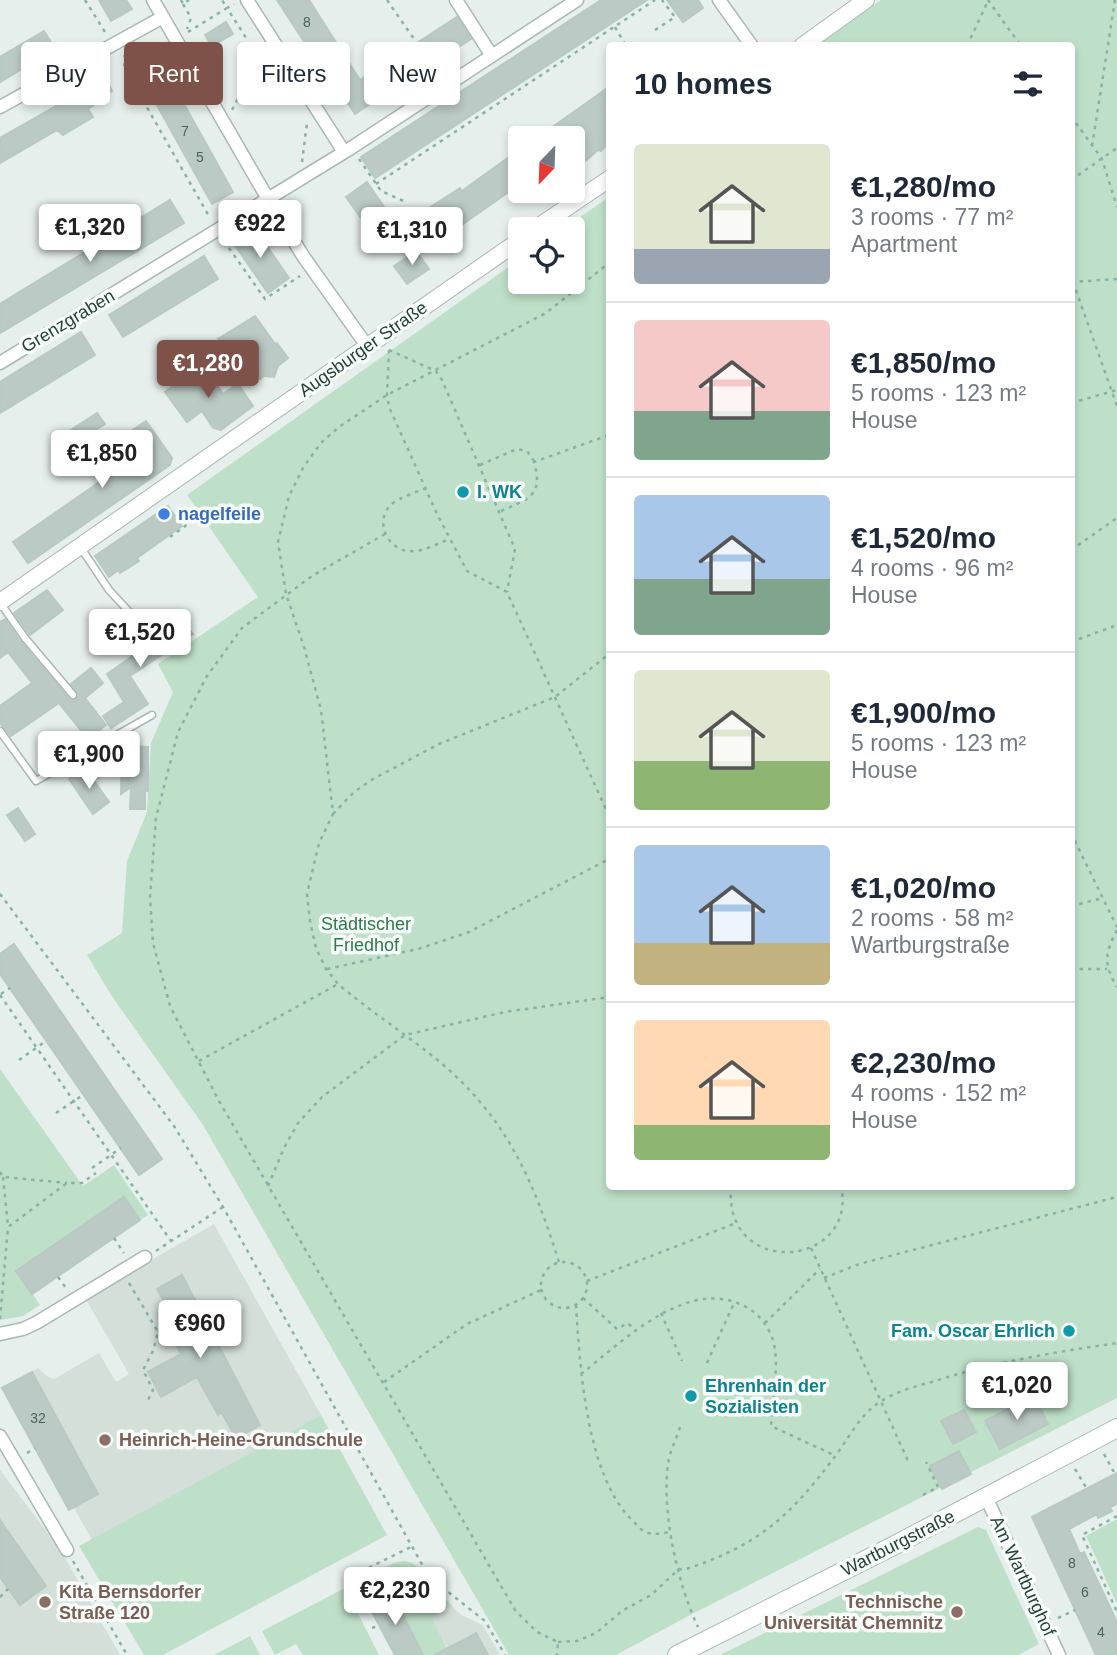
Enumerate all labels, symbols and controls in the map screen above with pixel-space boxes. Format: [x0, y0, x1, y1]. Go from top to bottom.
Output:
house number: 8 [303, 14, 311, 30]
chip: Buy [21, 42, 110, 105]
chip: Rent [124, 42, 223, 105]
chip: Filters [237, 42, 350, 105]
chip: New [364, 42, 460, 105]
icon: filters [1009, 65, 1047, 103]
text: 10 homes [634, 67, 772, 100]
house number: 7 [181, 123, 189, 139]
north arrow [508, 126, 584, 203]
map controls [508, 126, 585, 294]
house number: 5 [196, 149, 204, 165]
text: €1,280/mo [851, 170, 996, 203]
icon: home [690, 172, 774, 256]
pin: €922 [219, 201, 301, 260]
pin: €1,320 [33, 204, 147, 264]
text: 3 rooms · 77 m² [851, 204, 1013, 230]
pin: €1,310 [355, 208, 469, 267]
text: €922 [234, 210, 286, 236]
text: €1,320 [55, 214, 125, 240]
text: €1,310 [377, 217, 447, 243]
button: locate [508, 217, 585, 294]
text: Apartment [851, 231, 957, 257]
street label: Grenzgraben [18, 285, 118, 357]
street label: Augsburger Straße [295, 297, 431, 401]
pin: €1,280 [151, 340, 265, 400]
text: €1,850/mo [851, 346, 996, 379]
icon: home [690, 348, 774, 432]
text: €1,280 [173, 350, 243, 376]
text: 5 rooms · 123 m² [851, 380, 1026, 406]
text: House [851, 407, 917, 433]
pin: €1,850 [45, 430, 159, 490]
text: €1,850 [67, 440, 137, 466]
place label: I. WK [477, 482, 522, 502]
marker: I. WK [455, 484, 471, 500]
place label: nagelfeile [178, 504, 261, 524]
marker: nagelfeile [156, 506, 172, 522]
text: €1,520/mo [851, 521, 996, 554]
icon: home [690, 523, 774, 607]
text: 4 rooms · 96 m² [851, 555, 1013, 581]
text: House [851, 582, 917, 608]
pin: €1,520 [83, 610, 197, 669]
text: €1,520 [105, 619, 175, 645]
text: €1,900/mo [851, 696, 996, 729]
icon: home [690, 698, 774, 782]
text: 5 rooms · 123 m² [851, 730, 1026, 756]
pin: €1,900 [32, 732, 146, 791]
text: €1,900 [54, 741, 124, 767]
text: House [851, 757, 917, 783]
text: €1,020/mo [851, 871, 996, 904]
icon: home [690, 873, 774, 957]
text: 2 rooms · 58 m² [851, 905, 1013, 931]
park label: Städtischer Friedhof [321, 914, 411, 955]
text: Wartburgstraße [851, 932, 1010, 958]
text: €2,230/mo [851, 1046, 996, 1079]
icon: home [690, 1048, 774, 1132]
text: 4 rooms · 152 m² [851, 1080, 1026, 1106]
text: House [851, 1107, 917, 1133]
pin: €960 [159, 1300, 241, 1360]
text: €960 [174, 1310, 226, 1336]
place label: Fam. Oscar Ehrlich [891, 1321, 1055, 1341]
marker: Fam. Oscar Ehrlich [1061, 1323, 1077, 1339]
pin: €1,020 [960, 1362, 1074, 1422]
text: €1,020 [982, 1372, 1052, 1398]
place label: Ehrenhain der Sozialisten [705, 1376, 826, 1417]
marker: Ehrenhain der Sozialisten [683, 1388, 699, 1404]
house number: 32 [30, 1410, 46, 1426]
place label: Heinrich-Heine-Grundschule [119, 1430, 363, 1450]
marker: Heinrich-Heine-Grundschule [97, 1432, 113, 1448]
street label: Wartburgstraße [838, 1506, 958, 1580]
street label: Am Wartburghof [986, 1513, 1060, 1640]
house number: 8 [1068, 1555, 1076, 1571]
pin: €2,230 [338, 1568, 452, 1627]
text: €2,230 [360, 1577, 430, 1603]
place label: Kita Bernsdorfer Straße 120 [59, 1582, 201, 1623]
house number: 6 [1081, 1584, 1089, 1600]
place label: Technische Universität Chemnitz [764, 1592, 943, 1633]
marker: Kita Bernsdorfer Straße 120 [37, 1594, 53, 1610]
marker: Technische Universität Chemnitz [949, 1604, 965, 1620]
house number: 4 [1097, 1624, 1105, 1640]

